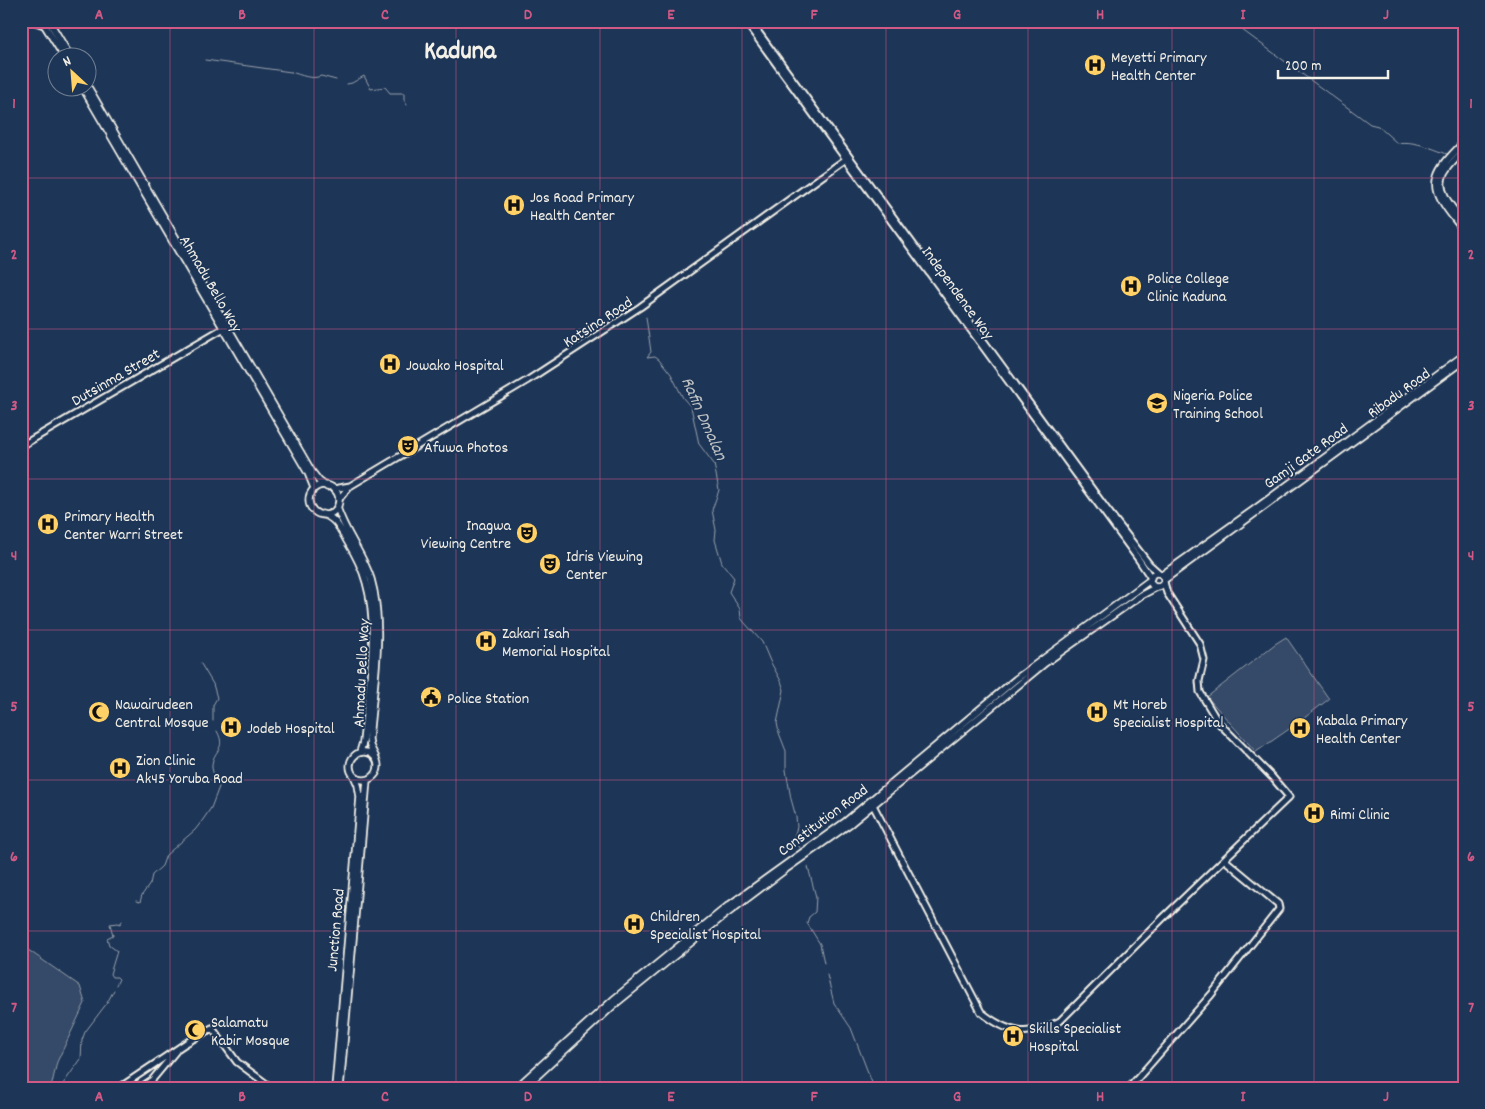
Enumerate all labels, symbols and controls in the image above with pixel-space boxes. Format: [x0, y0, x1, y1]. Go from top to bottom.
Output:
text: A [95, 4, 104, 27]
text: B [238, 4, 246, 27]
text: C [381, 4, 389, 27]
text: D [524, 4, 533, 27]
text: E [667, 4, 675, 27]
text: F [810, 4, 818, 27]
text: G [953, 4, 961, 27]
text: H [1096, 4, 1104, 27]
text: I [1241, 4, 1247, 27]
text: J [1383, 4, 1389, 27]
district label: Kaduna [424, 34, 497, 71]
place label: Meyetti Primary Health Center [1111, 47, 1207, 88]
north arrow [48, 48, 98, 98]
scale bar [1278, 48, 1388, 80]
text: N [60, 52, 75, 73]
hospital icon: Meyetti Primary Health Center [1083, 53, 1107, 77]
text: 200 m [1285, 56, 1322, 78]
text: 1 [12, 93, 16, 116]
text: 1 [1469, 93, 1473, 116]
place label: Jos Road Primary Health Center [530, 187, 634, 228]
hospital icon: Jos Road Primary Health Center [502, 193, 526, 217]
street label: Ahmadu Bello Way [173, 231, 247, 338]
street label: Independence Way [915, 242, 999, 346]
text: 2 [11, 244, 18, 267]
text: 2 [1468, 244, 1475, 267]
place label: Police College Clinic Kaduna [1147, 268, 1229, 309]
hospital icon: Police College Clinic Kaduna [1119, 274, 1143, 298]
street label: Katsina Road [559, 292, 638, 354]
street label: Dutsinma Street [68, 343, 165, 413]
hospital icon: Jowako Hospital [378, 352, 402, 376]
place label: Jowako Hospital [406, 355, 504, 378]
street label: Ribadu Road [1363, 363, 1436, 425]
water label: Rafin Dmalan [673, 373, 733, 465]
place label: Nigeria Police Training School [1173, 385, 1263, 426]
school or university icon: Nigeria Police Training School [1145, 391, 1169, 415]
text: 3 [10, 395, 18, 418]
text: 3 [1467, 395, 1475, 418]
street label: Gamji Gate Road [1259, 418, 1353, 496]
theatre icon: Afuwa Photos [396, 434, 420, 458]
place label: Afuwa Photos [424, 437, 508, 460]
place label: Primary Health Center Warri Street [64, 506, 183, 547]
hospital icon: Primary Health Center Warri Street [36, 512, 60, 536]
place label: Inagwa Viewing Centre [421, 515, 511, 556]
theatre icon: Inagwa Viewing Centre [515, 521, 539, 545]
text: 4 [11, 545, 17, 568]
text: 4 [1468, 545, 1474, 568]
place label: Idris Viewing Center [566, 546, 643, 587]
theatre icon: Idris Viewing Center [538, 552, 562, 576]
street label: Ahmadu Bello Way [348, 618, 377, 728]
place label: Zakari Isah Memorial Hospital [502, 623, 610, 664]
hospital icon: Zakari Isah Memorial Hospital [474, 629, 498, 653]
public building icon: Police Station [419, 685, 443, 709]
place label: Police Station [447, 688, 529, 711]
place label: Nawairudeen Central Mosque [115, 694, 208, 735]
place label: Mt Horeb Specialist Hospital [1113, 694, 1224, 735]
text: 5 [10, 696, 18, 719]
text: 5 [1467, 696, 1475, 719]
mosque icon: Nawairudeen Central Mosque [87, 700, 111, 724]
hospital icon: Mt Horeb Specialist Hospital [1085, 700, 1109, 724]
place label: Kabala Primary Health Center [1316, 710, 1408, 751]
hospital icon: Jodeb Hospital [219, 715, 243, 739]
hospital icon: Kabala Primary Health Center [1288, 716, 1312, 740]
place label: Jodeb Hospital [247, 718, 335, 741]
place label: Zion Clinic Ak45 Yoruba Road [136, 750, 243, 791]
hospital icon: Zion Clinic Ak45 Yoruba Road [108, 756, 132, 780]
street label: Constitution Road [774, 779, 873, 863]
hospital icon: Rimi Clinic [1302, 801, 1326, 825]
place label: Rimi Clinic [1330, 804, 1390, 827]
text: 6 [10, 846, 18, 869]
text: 6 [1467, 846, 1475, 869]
street label: Junction Road [321, 888, 352, 973]
place label: Children Specialist Hospital [650, 906, 761, 947]
hospital icon: Children Specialist Hospital [622, 912, 646, 936]
text: 7 [11, 997, 17, 1020]
text: 7 [1468, 997, 1474, 1020]
place label: Salamatu Kabir Mosque [211, 1012, 290, 1053]
mosque icon: Salamatu Kabir Mosque [183, 1018, 207, 1042]
place label: Skills Specialist Hospital [1029, 1018, 1121, 1059]
hospital icon: Skills Specialist Hospital [1001, 1024, 1025, 1048]
text: A [95, 1086, 104, 1109]
text: B [238, 1086, 246, 1109]
text: C [381, 1086, 389, 1109]
text: D [524, 1086, 533, 1109]
text: E [667, 1086, 675, 1109]
text: F [810, 1086, 818, 1109]
text: G [953, 1086, 961, 1109]
text: H [1096, 1086, 1104, 1109]
text: I [1241, 1086, 1247, 1109]
text: J [1383, 1086, 1389, 1109]

